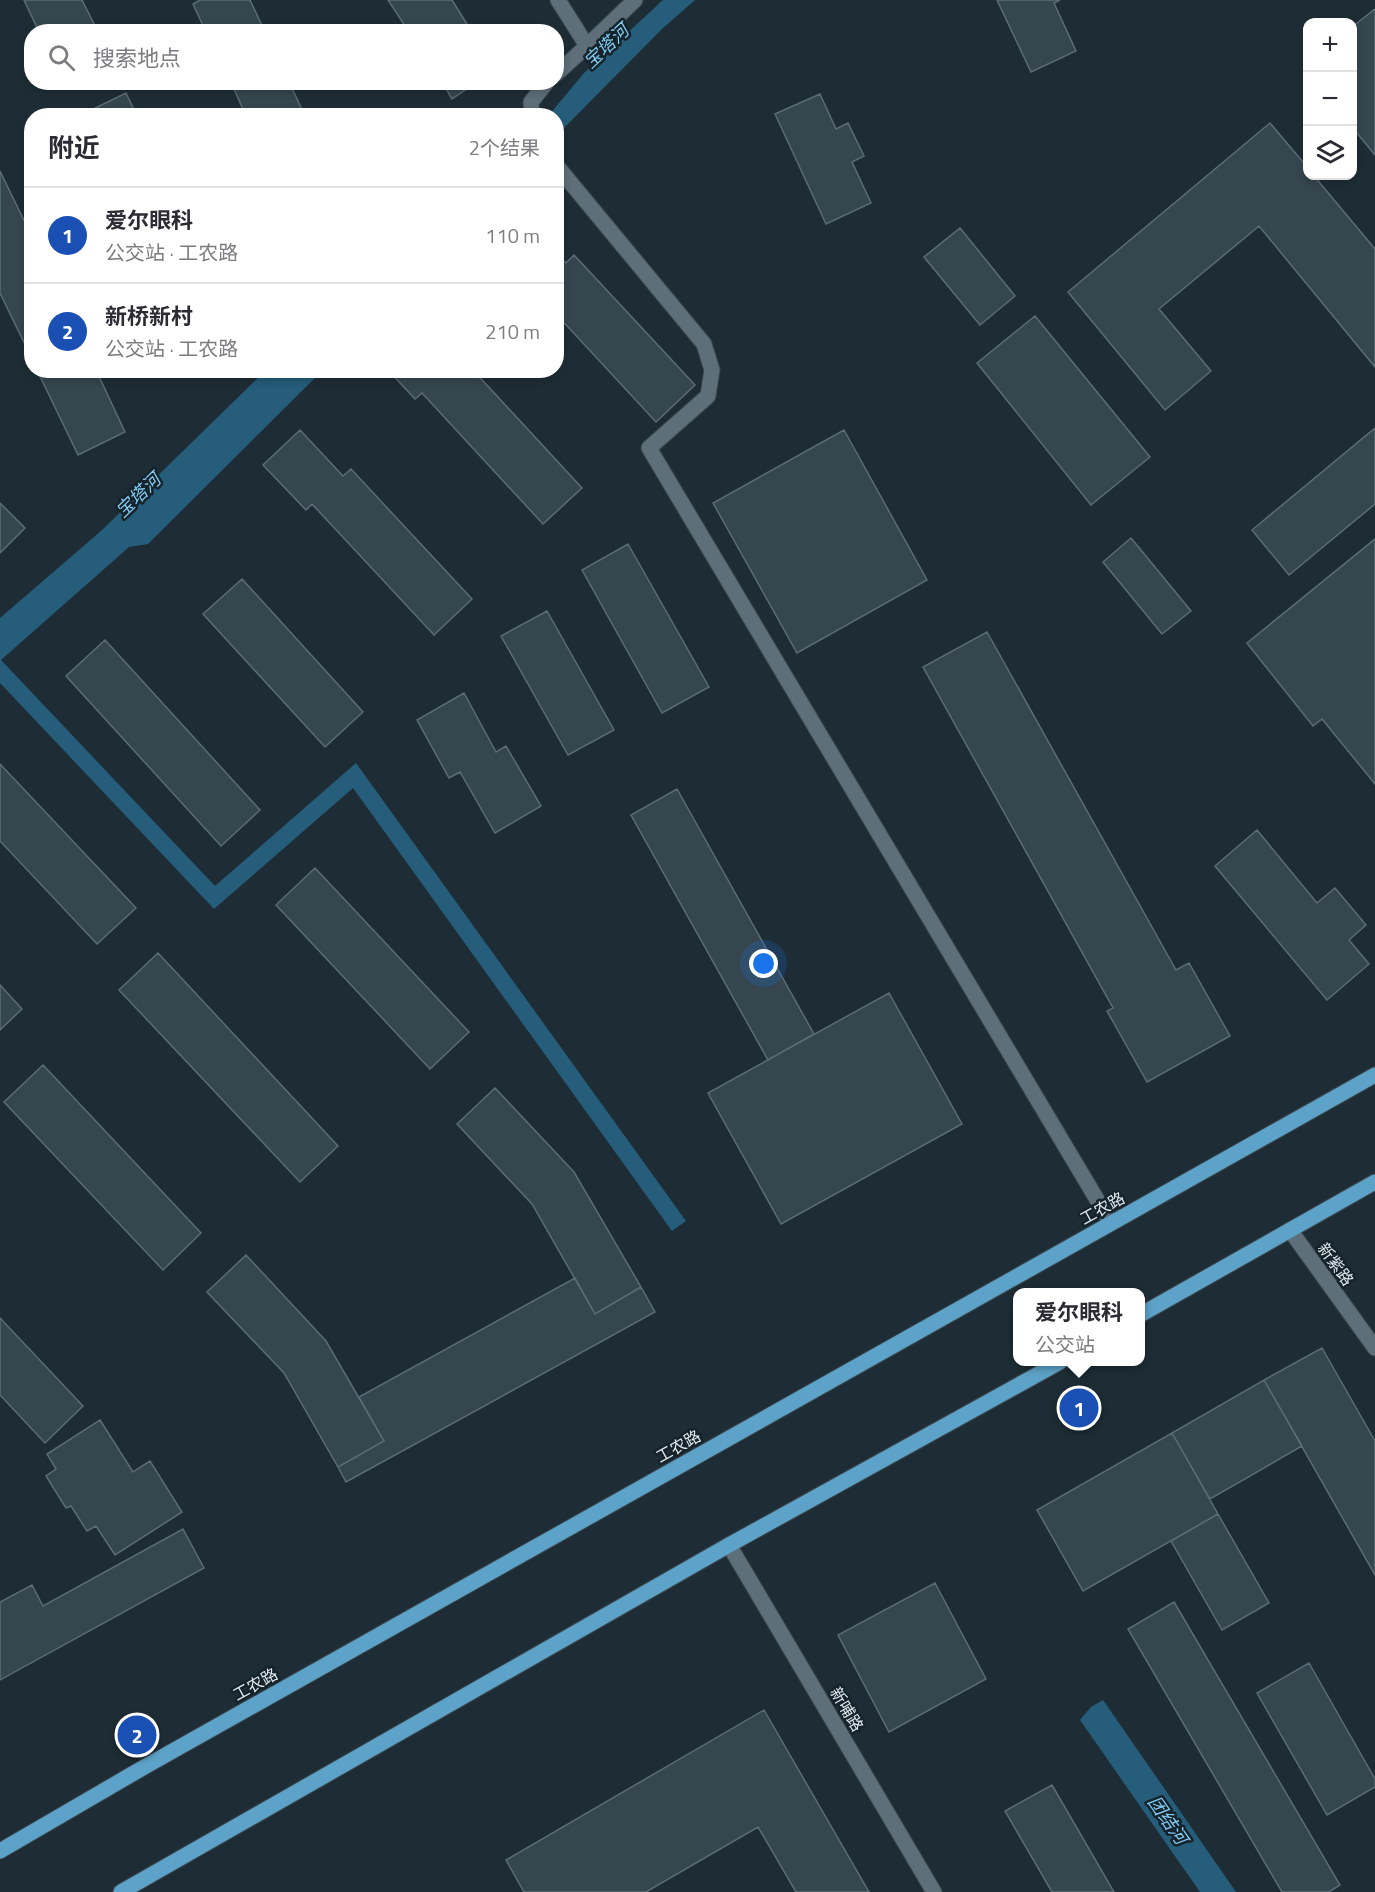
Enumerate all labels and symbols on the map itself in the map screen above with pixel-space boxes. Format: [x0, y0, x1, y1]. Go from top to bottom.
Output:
water label: 宝塔河 [577, 16, 637, 74]
water label: 宝塔河 [109, 464, 169, 523]
your location [749, 949, 778, 978]
street label: 工农路 [1075, 1186, 1129, 1230]
street label: 新紫路 [1312, 1238, 1360, 1290]
pin: 1 [1060, 1386, 1098, 1430]
street label: 工农路 [651, 1424, 705, 1468]
street label: 工农路 [228, 1662, 282, 1706]
street label: 新哺路 [824, 1682, 870, 1736]
pin: 2 [118, 1712, 156, 1758]
water label: 团结河 [1141, 1790, 1196, 1852]

